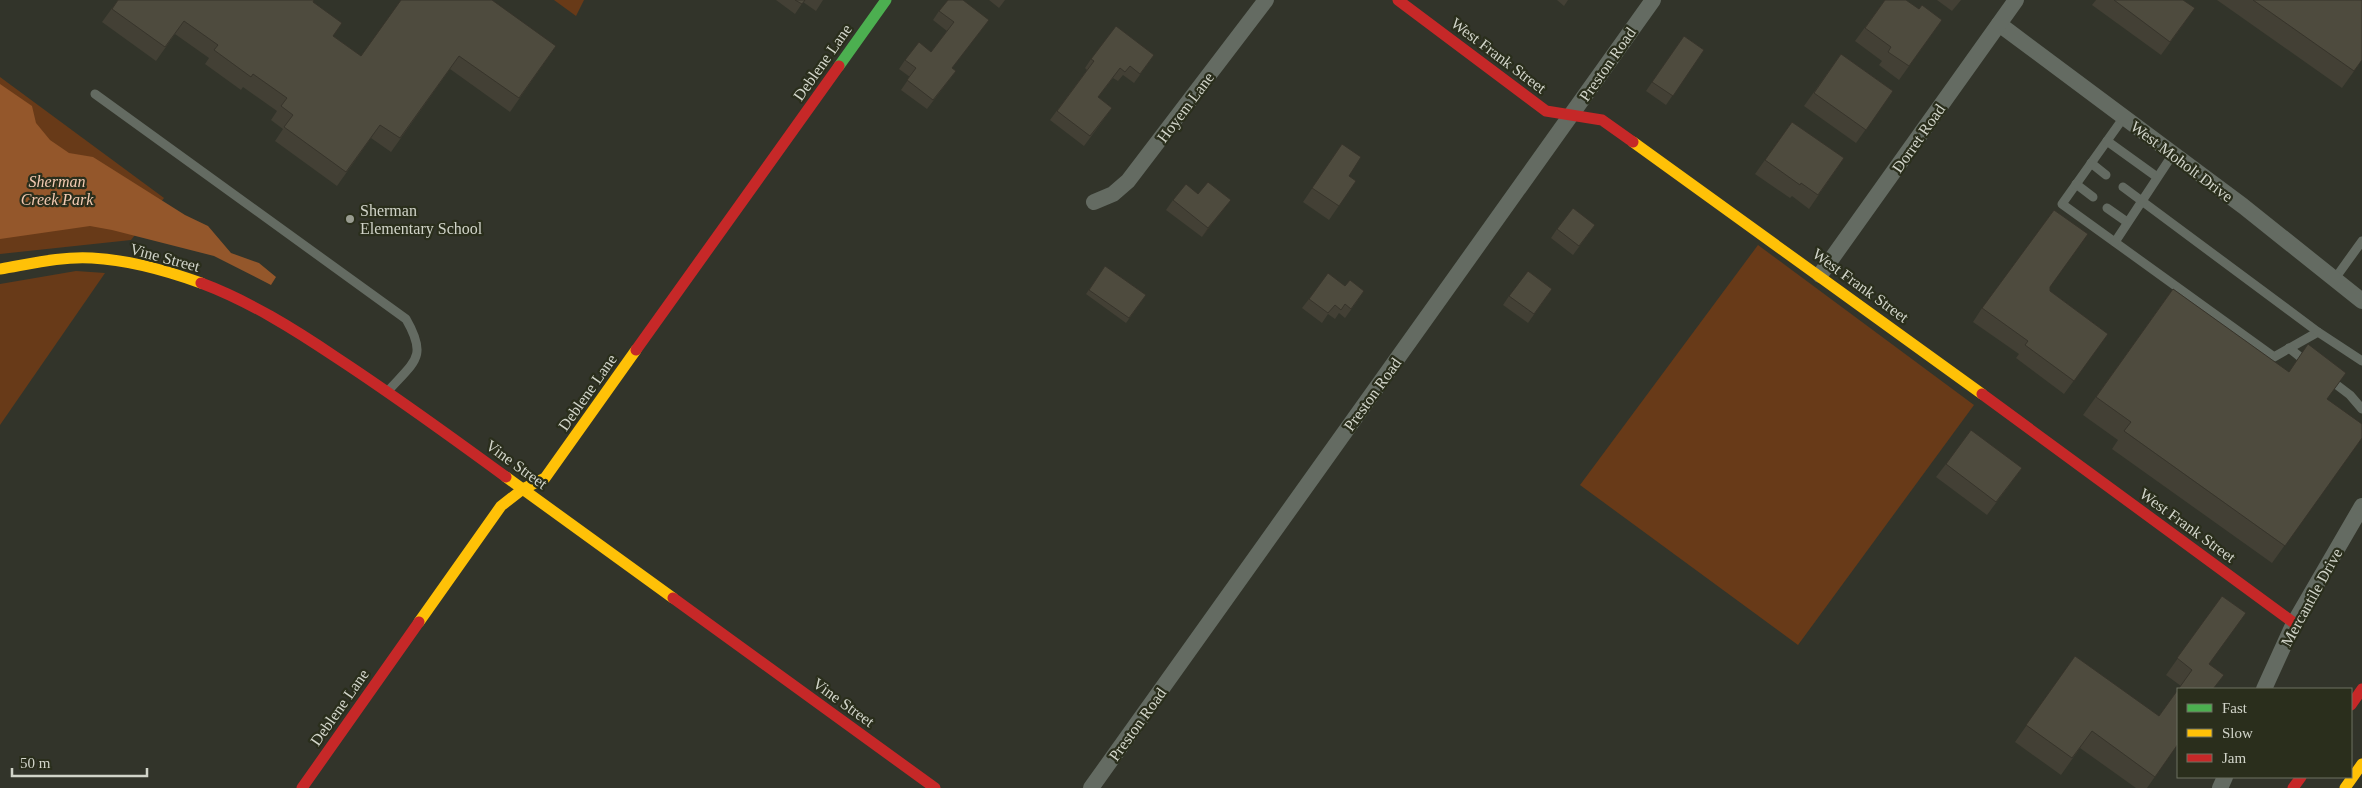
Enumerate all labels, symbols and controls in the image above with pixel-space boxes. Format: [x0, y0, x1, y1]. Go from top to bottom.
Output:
street label: West Frank Street [1448, 14, 1550, 97]
street label: Deblene Lane [790, 21, 855, 104]
street label: Preston Road [1576, 24, 1639, 104]
street label: Hoyem Lane [1154, 69, 1218, 146]
street label: Dorret Road [1889, 101, 1948, 176]
street label: West Moholt Drive [2127, 118, 2236, 205]
park label: Sherman Creek Park [21, 173, 94, 208]
place label: Sherman Elementary School [360, 202, 483, 238]
marker: Sherman Elementary School [344, 213, 356, 225]
street label: Vine Street [128, 240, 202, 275]
street label: West Frank Street [1809, 245, 1912, 326]
street label: Deblene Lane [555, 351, 620, 434]
street label: Preston Road [1340, 355, 1404, 434]
street label: Vine Street [483, 437, 551, 493]
street label: West Frank Street [2136, 485, 2239, 566]
street label: Mercantile Drive [2277, 545, 2345, 649]
street label: Deblene Lane [307, 666, 372, 749]
street label: Vine Street [810, 675, 878, 731]
street label: Preston Road [1105, 685, 1169, 764]
legend [2177, 688, 2352, 778]
text: Fast [2222, 700, 2248, 716]
text: Slow [2222, 725, 2253, 741]
scale bar [12, 746, 148, 778]
text: Jam [2222, 750, 2246, 766]
text: 50 m [20, 755, 51, 771]

